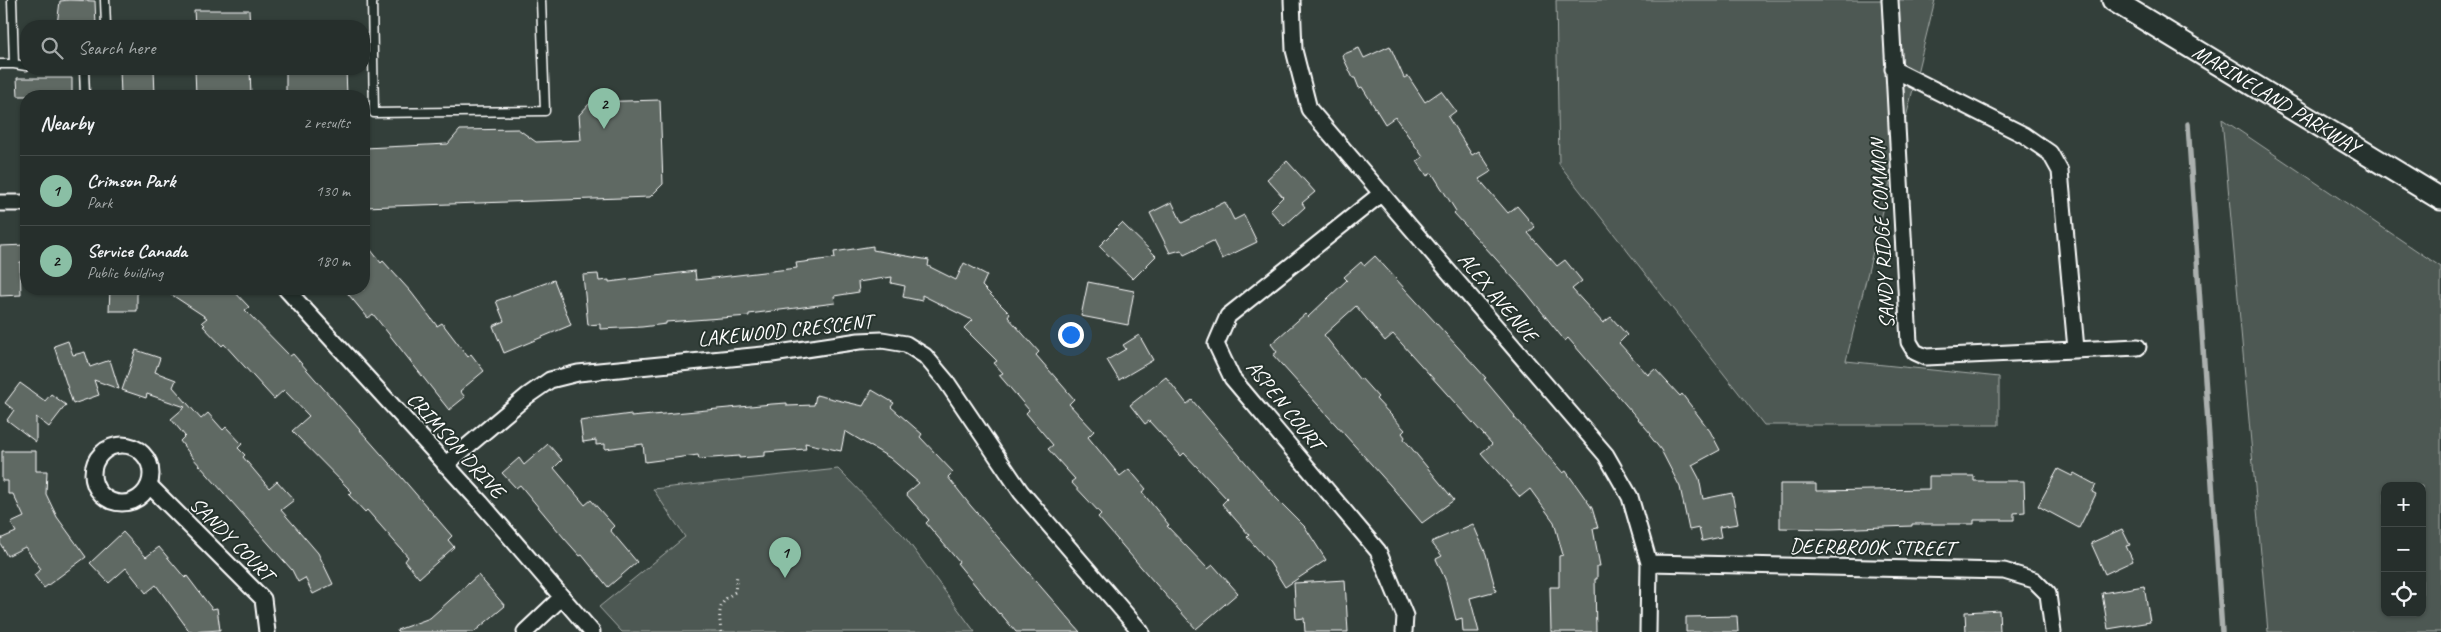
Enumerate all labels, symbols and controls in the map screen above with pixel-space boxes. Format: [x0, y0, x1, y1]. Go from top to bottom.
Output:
search box [20, 20, 370, 75]
icon: search [38, 34, 66, 62]
text: Search here [78, 36, 155, 60]
street label: MARINELAND PARKWAY [2188, 38, 2368, 161]
pin: 2 [588, 88, 620, 129]
text: Nearby [40, 110, 93, 136]
text: 2 results [303, 113, 350, 133]
street label: SANDY RIDGE COMMON [1864, 136, 1900, 329]
text: Crimson Park [87, 169, 175, 193]
text: 1 [52, 181, 60, 201]
text: 130 m [316, 181, 350, 201]
text: Park [87, 193, 112, 213]
text: Service Canada [87, 239, 187, 263]
street label: ALEX AVENUE [1453, 247, 1545, 349]
text: 2 [52, 251, 60, 271]
text: 180 m [316, 251, 350, 271]
text: Public building [87, 263, 163, 283]
street label: LAKEWOOD CRESCENT [696, 307, 878, 352]
your location [1058, 322, 1084, 348]
street label: ASPEN COURT [1241, 355, 1333, 460]
street label: CRIMSON DRIVE [401, 386, 512, 506]
map controls [2381, 482, 2426, 617]
button: + [2381, 482, 2426, 527]
street label: SANDY COURT [184, 491, 283, 590]
button: − [2381, 527, 2426, 572]
street label: DEERBROOK STREET [1789, 533, 1960, 562]
pin: 1 [769, 537, 801, 578]
button: locate [2381, 572, 2426, 617]

